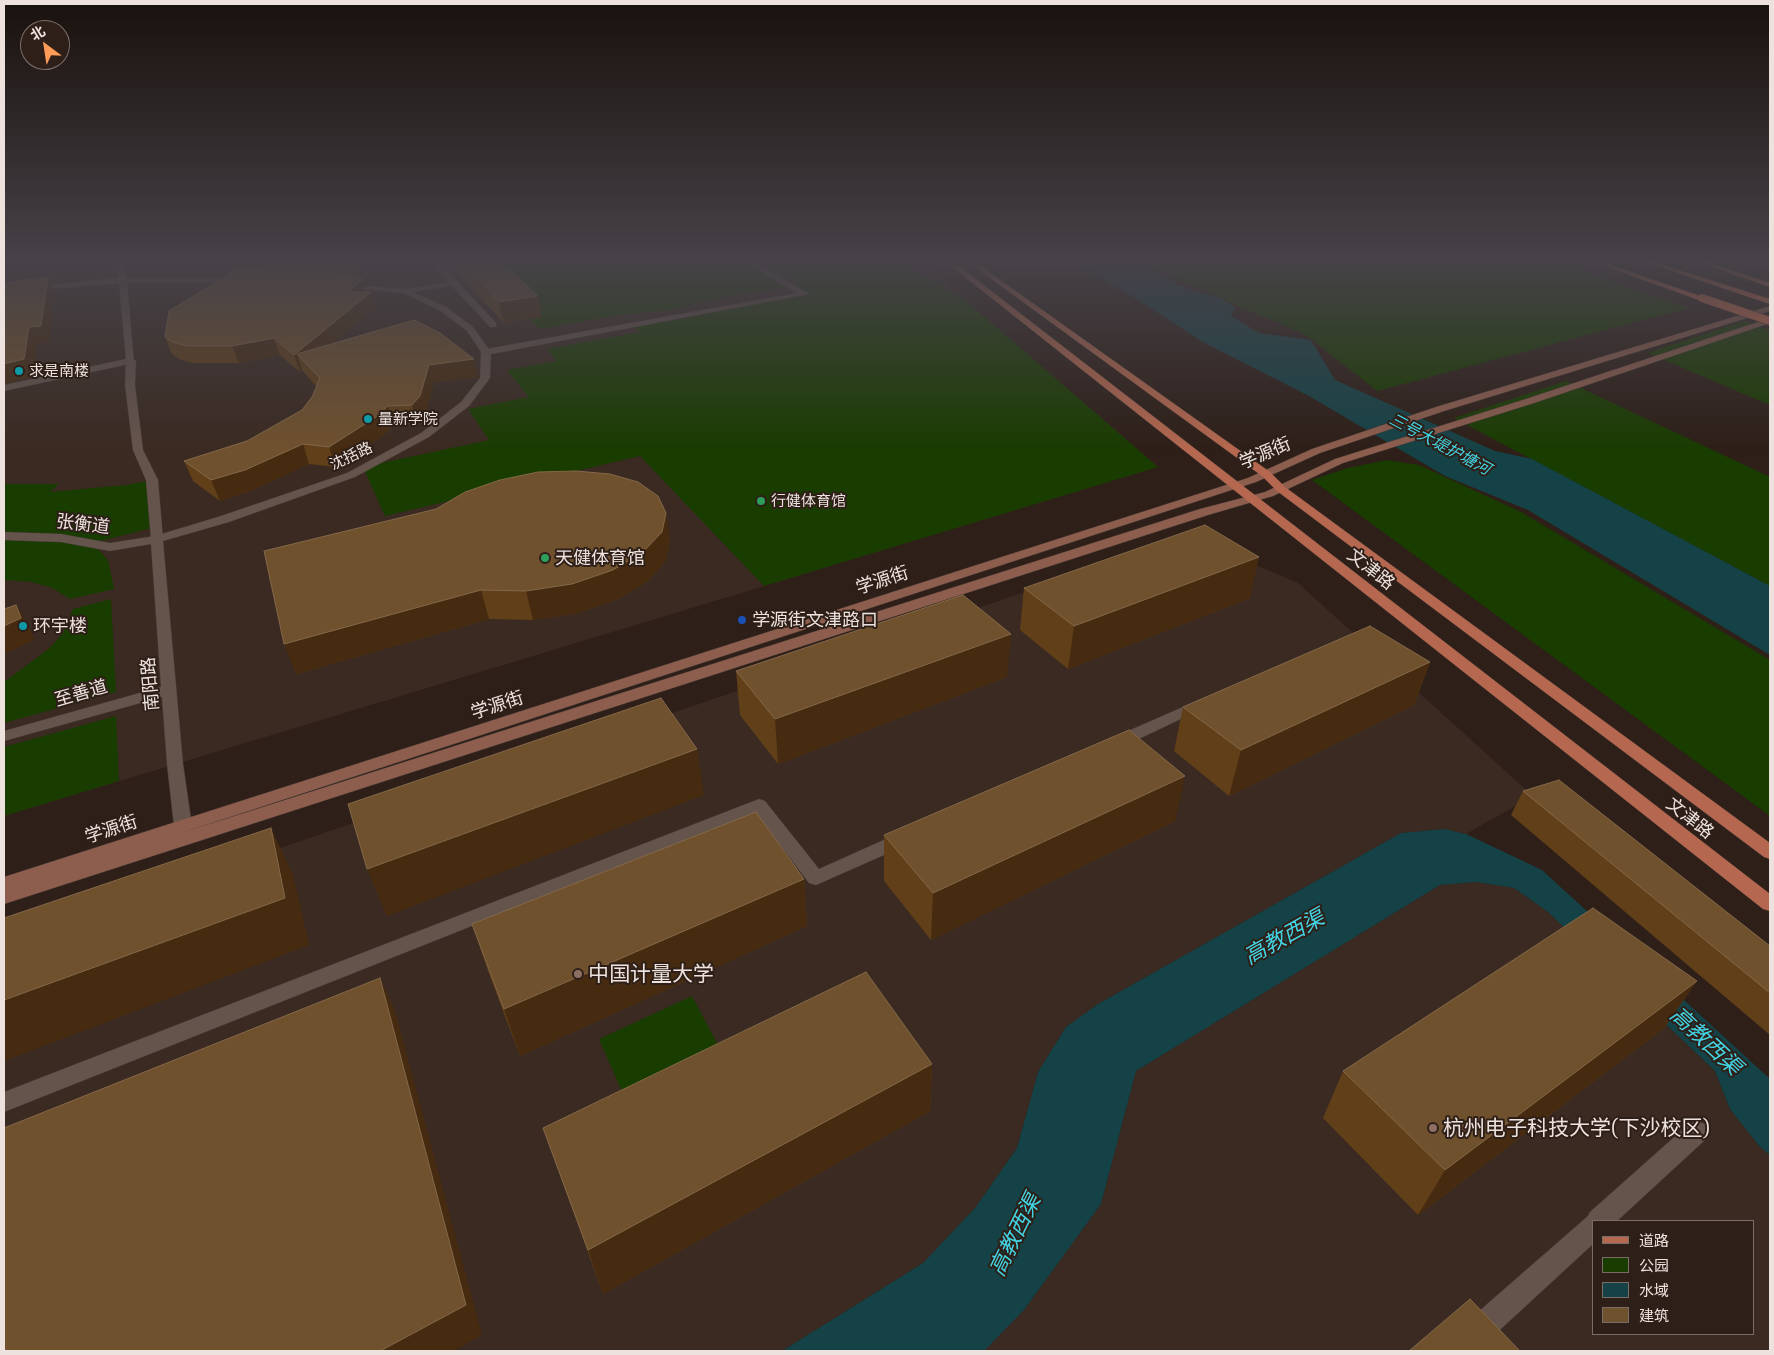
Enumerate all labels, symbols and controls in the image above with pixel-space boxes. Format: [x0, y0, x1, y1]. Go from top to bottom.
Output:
north arrow [20, 20, 70, 70]
text: 北 [27, 22, 48, 43]
place label: 求是南楼 [29, 362, 89, 380]
marker: 求是南楼 [13, 365, 25, 377]
water label: 三号大堤护塘河 [1386, 409, 1494, 479]
place label: 量新学院 [378, 410, 438, 428]
marker: 量新学院 [362, 413, 374, 425]
street label: 学源街 [1236, 433, 1294, 473]
street label: 沈括路 [327, 438, 375, 474]
place label: 行健体育馆 [771, 492, 846, 510]
marker: 行健体育馆 [755, 495, 767, 507]
street label: 张衡道 [55, 510, 111, 538]
street label: 文津路 [1343, 544, 1399, 594]
place label: 天健体育馆 [555, 547, 645, 569]
marker: 天健体育馆 [539, 552, 551, 564]
street label: 学源街 [853, 561, 911, 599]
place label: 学源街文津路口 [752, 609, 878, 631]
marker: 学源街文津路口 [736, 614, 748, 626]
place label: 环宇楼 [33, 615, 87, 637]
marker: 环宇楼 [17, 620, 29, 632]
street label: 南阳路 [137, 656, 163, 712]
street label: 至善道 [52, 675, 110, 711]
street label: 学源街 [468, 686, 526, 724]
street label: 文津路 [1662, 793, 1718, 843]
street label: 学源街 [82, 810, 140, 848]
water label: 高教西渠 [1239, 904, 1329, 970]
place label: 中国计量大学 [588, 961, 714, 987]
marker: 中国计量大学 [572, 968, 584, 980]
water label: 高教西渠 [1665, 1001, 1747, 1081]
place label: 杭州电子科技大学(下沙校区) [1443, 1115, 1710, 1141]
marker: 杭州电子科技大学(下沙校区) [1427, 1122, 1439, 1134]
water label: 高教西渠 [984, 1190, 1046, 1280]
legend [1592, 1220, 1754, 1335]
text: 道路 [1639, 1231, 1669, 1249]
text: 公园 [1639, 1256, 1669, 1274]
text: 水域 [1639, 1281, 1669, 1299]
text: 建筑 [1639, 1306, 1669, 1324]

